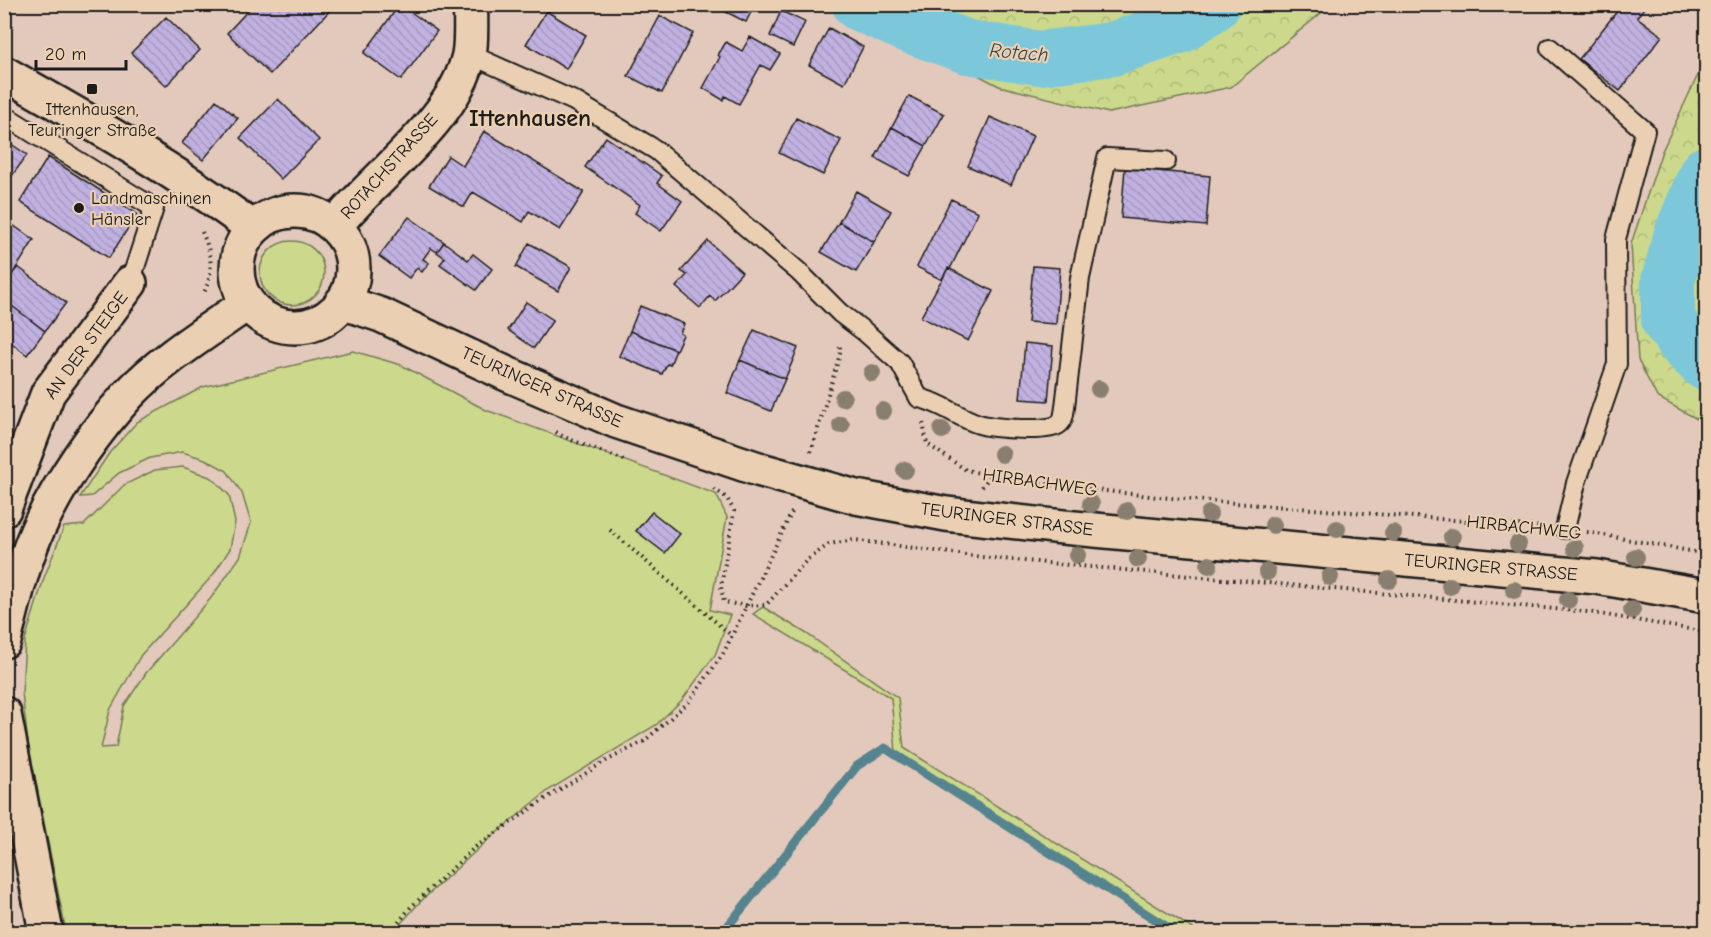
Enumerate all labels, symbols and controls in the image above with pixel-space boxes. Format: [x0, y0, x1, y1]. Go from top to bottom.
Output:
scale bar [36, 33, 126, 71]
water label: Rotach [988, 38, 1049, 67]
text: 20 m [45, 44, 86, 65]
marker: Ittenhausen, Teuringer Straße [85, 82, 99, 96]
place label: Ittenhausen, Teuringer Straße [28, 99, 156, 141]
district label: Ittenhausen [469, 104, 591, 132]
street label: ROTACHSTRASSE [336, 109, 442, 224]
place label: Landmaschinen Hänsler [91, 188, 211, 230]
marker: Landmaschinen Hänsler [72, 201, 86, 215]
street label: AN DER STEIGE [40, 287, 133, 403]
street label: TEURINGER STRASSE [458, 342, 626, 433]
street label: HIRBACHWEG [981, 464, 1099, 501]
street label: TEURINGER STRASSE [919, 498, 1095, 541]
street label: HIRBACHWEG [1465, 511, 1583, 544]
street label: TEURINGER STRASSE [1403, 549, 1579, 586]

